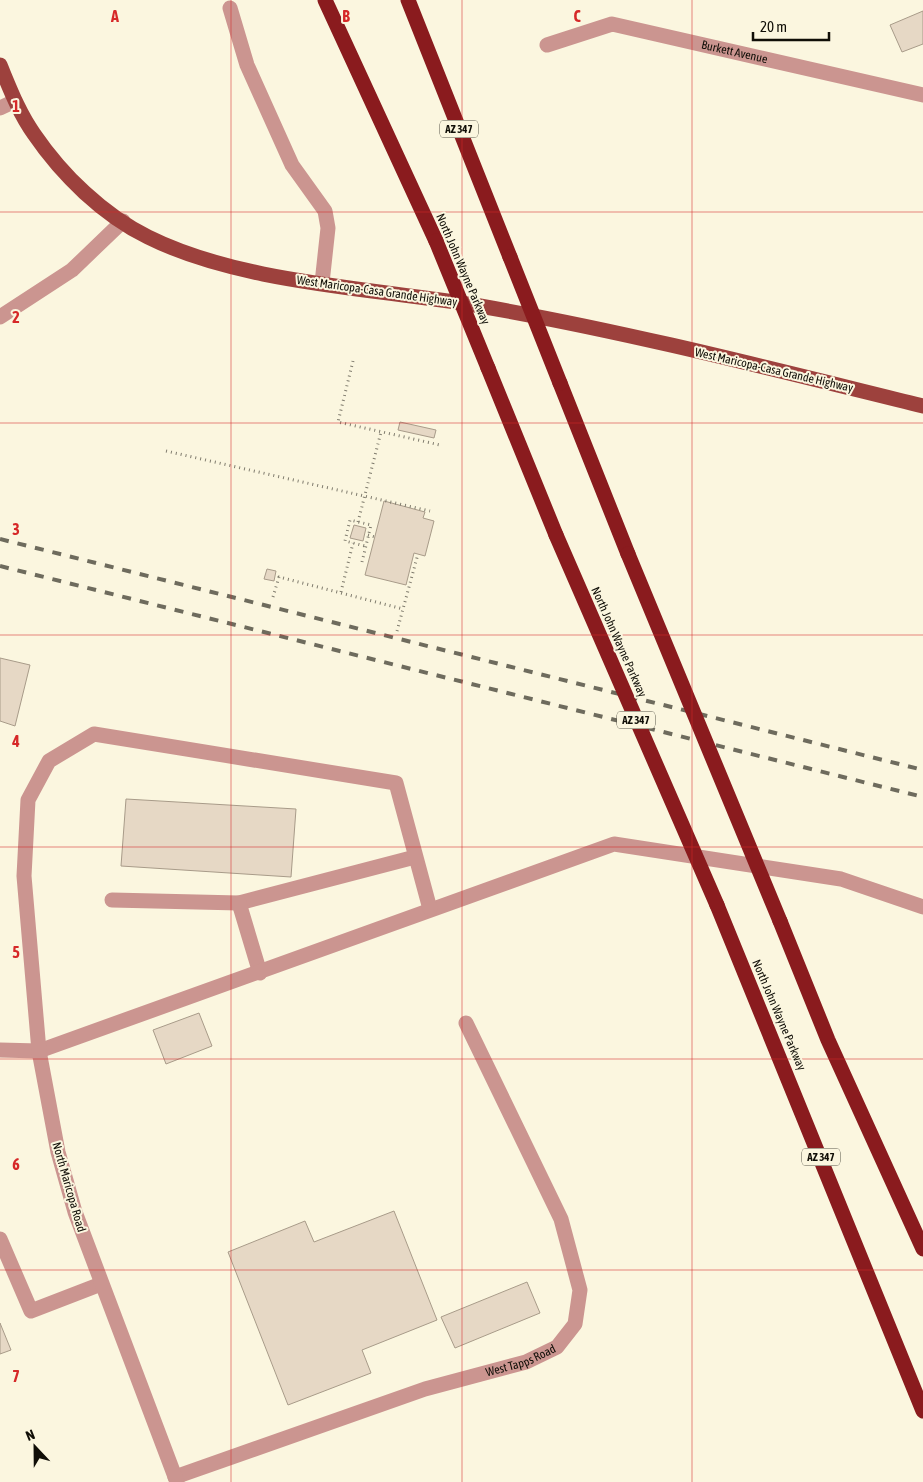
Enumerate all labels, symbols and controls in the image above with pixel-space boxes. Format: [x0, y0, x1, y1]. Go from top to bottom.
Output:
text: A [110, 7, 119, 25]
text: B [342, 7, 350, 25]
text: C [573, 7, 581, 25]
scale bar [753, 10, 829, 42]
text: 20 m [760, 18, 787, 35]
street label: Burkett Avenue [700, 38, 769, 66]
text: 1 [12, 97, 20, 115]
road number: AZ 347 [440, 120, 478, 138]
street label: North John Wayne Parkway [433, 211, 493, 327]
street label: West Maricopa-Casa Grande Highway [296, 273, 458, 309]
text: 2 [12, 308, 20, 326]
street label: West Maricopa-Casa Grande Highway [694, 345, 855, 395]
text: 3 [12, 520, 20, 538]
street label: North John Wayne Parkway [588, 585, 650, 699]
road number: AZ 347 [617, 712, 655, 728]
text: 4 [11, 732, 20, 750]
text: 5 [12, 943, 20, 961]
street label: North John Wayne Parkway [749, 957, 809, 1073]
street label: North Maricopa Road [49, 1140, 89, 1234]
road number: AZ 347 [802, 1148, 840, 1166]
text: 6 [12, 1155, 20, 1173]
street label: West Tapps Road [484, 1342, 558, 1379]
text: 7 [12, 1367, 20, 1385]
north arrow [10, 1422, 60, 1472]
text: N [23, 1426, 37, 1444]

